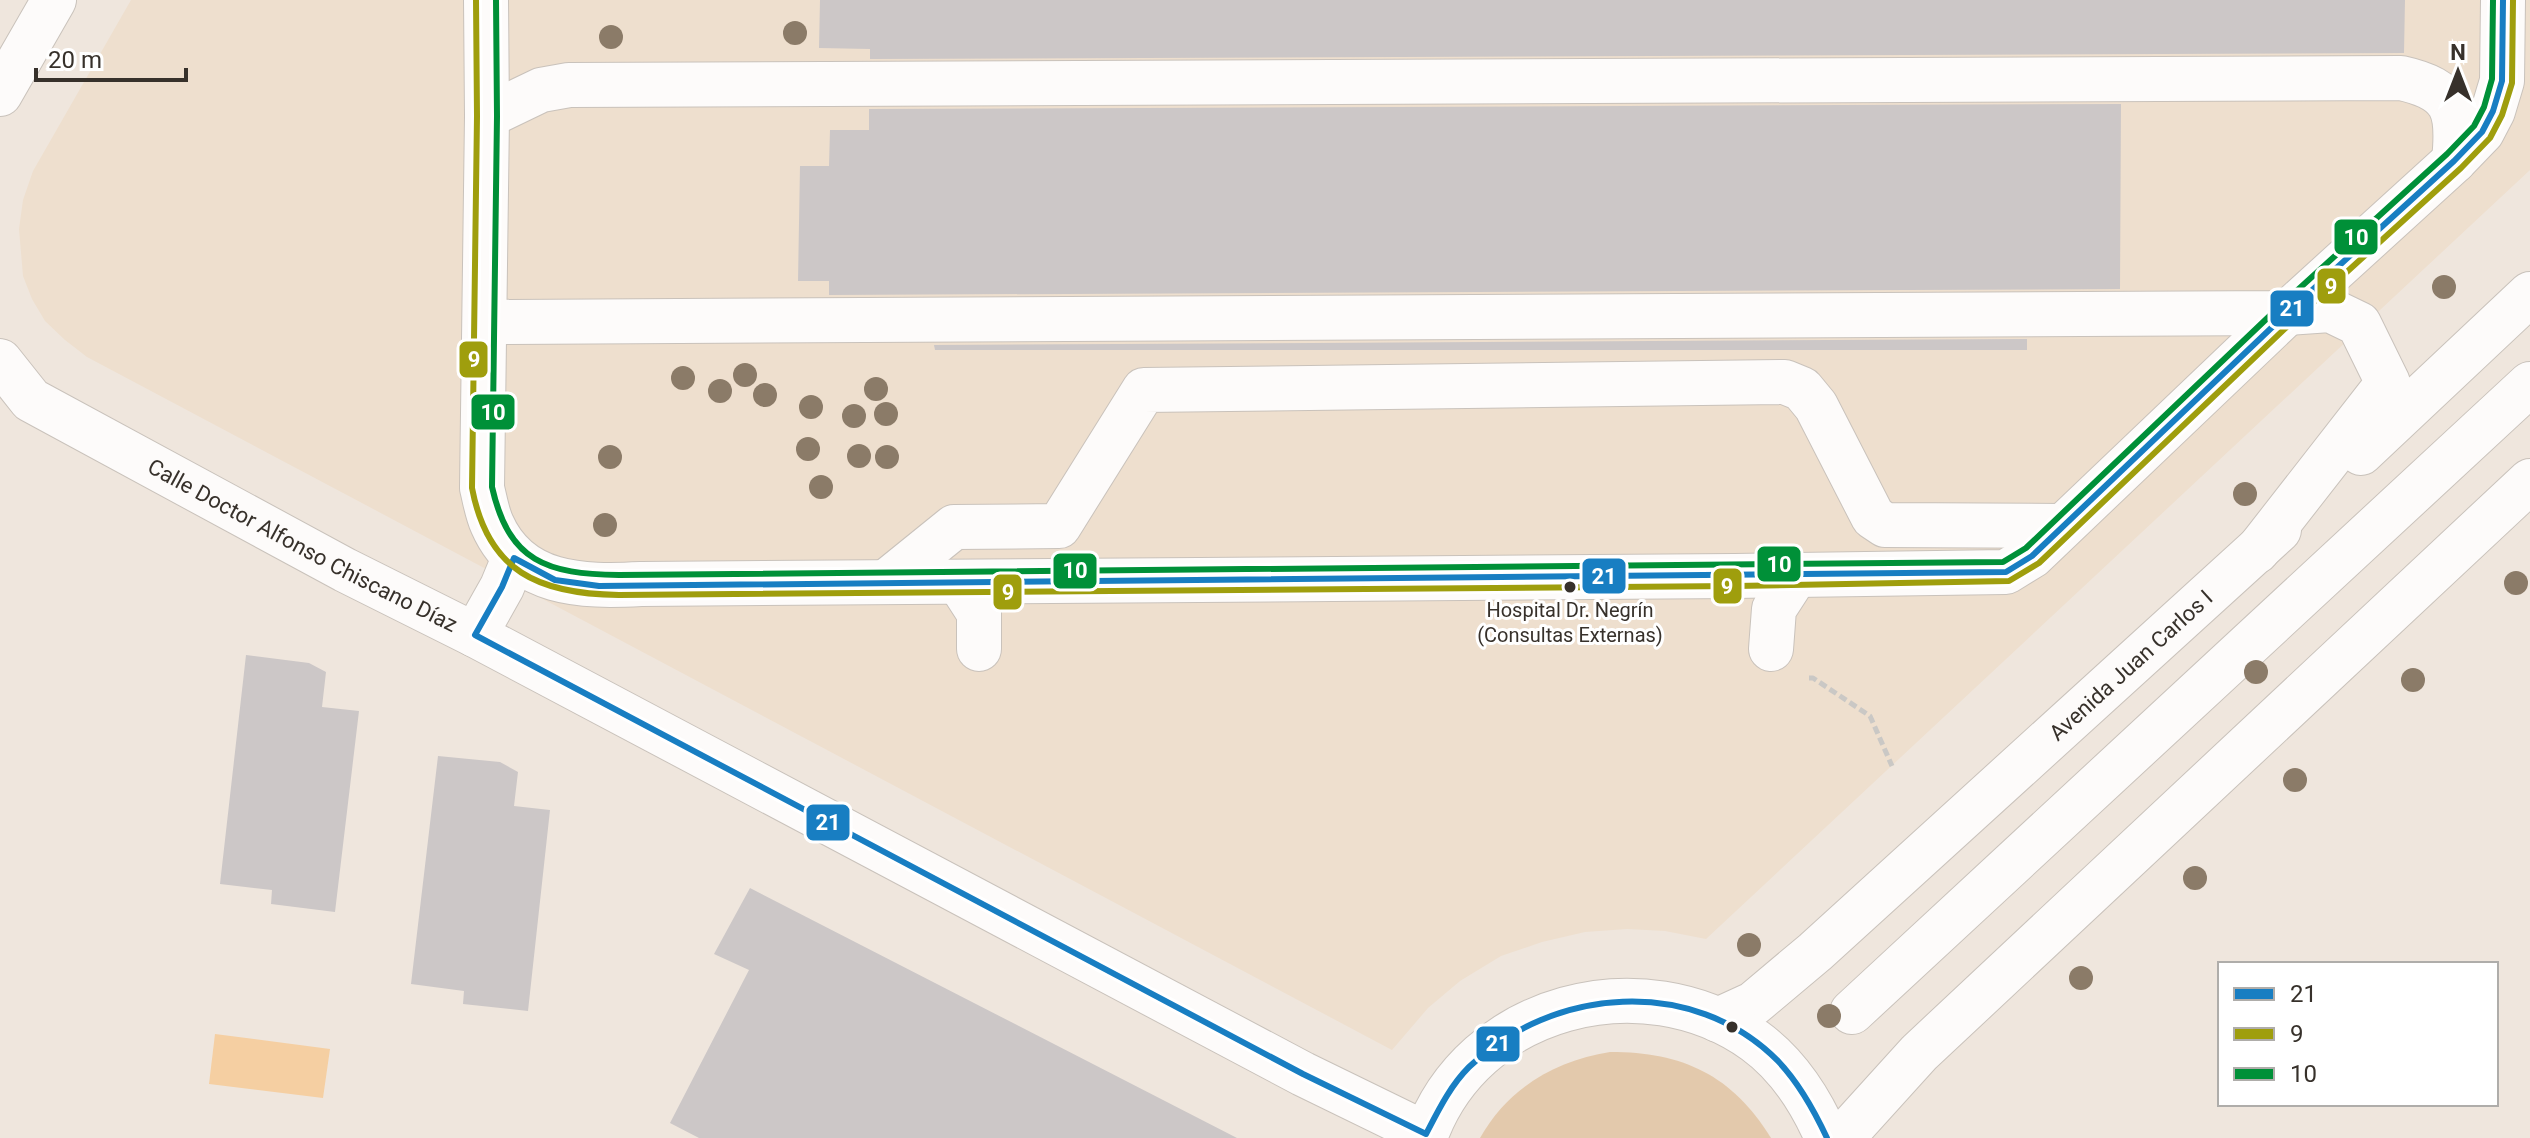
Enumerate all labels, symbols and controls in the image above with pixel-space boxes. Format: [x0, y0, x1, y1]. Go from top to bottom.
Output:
scale bar [36, 32, 186, 82]
north arrow [2418, 32, 2498, 112]
text: N [2450, 40, 2466, 65]
text: 20 m [48, 46, 102, 74]
line badge: 10 [2333, 218, 2379, 256]
text: 10 [2343, 225, 2369, 250]
line badge: 9 [2316, 267, 2347, 305]
text: 9 [2325, 274, 2337, 299]
line badge: 21 [2269, 289, 2315, 328]
text: 21 [2279, 296, 2305, 321]
line badge: 9 [458, 340, 489, 379]
text: 9 [468, 347, 480, 372]
line badge: 10 [470, 393, 516, 431]
text: 10 [480, 400, 506, 425]
street label: Calle Doctor Alfonso Chiscano Díaz [144, 453, 462, 637]
line badge: 10 [1756, 545, 1802, 583]
line badge: 10 [1052, 552, 1098, 590]
text: 10 [1766, 552, 1792, 577]
line badge: 21 [1581, 557, 1627, 595]
text: 10 [1062, 558, 1088, 583]
text: 21 [1591, 564, 1617, 589]
line badge: 9 [1712, 567, 1743, 605]
line badge: 9 [992, 573, 1023, 611]
text: 9 [1721, 574, 1733, 599]
marker: Hospital Dr. Negrín (Consultas Externas) [1562, 579, 1578, 595]
text: 9 [1002, 580, 1014, 605]
street label: Avenida Juan Carlos I [2044, 584, 2217, 745]
place label: Hospital Dr. Negrín (Consultas Externas) [1477, 598, 1663, 647]
line badge: 21 [805, 803, 851, 842]
text: 21 [815, 810, 841, 835]
legend [2218, 962, 2498, 1106]
text: 21 [2290, 980, 2317, 1008]
unlabelled marker [1724, 1019, 1740, 1035]
text: 9 [2290, 1020, 2304, 1048]
line badge: 21 [1475, 1025, 1521, 1063]
text: 21 [1485, 1031, 1511, 1056]
text: 10 [2290, 1060, 2317, 1088]

